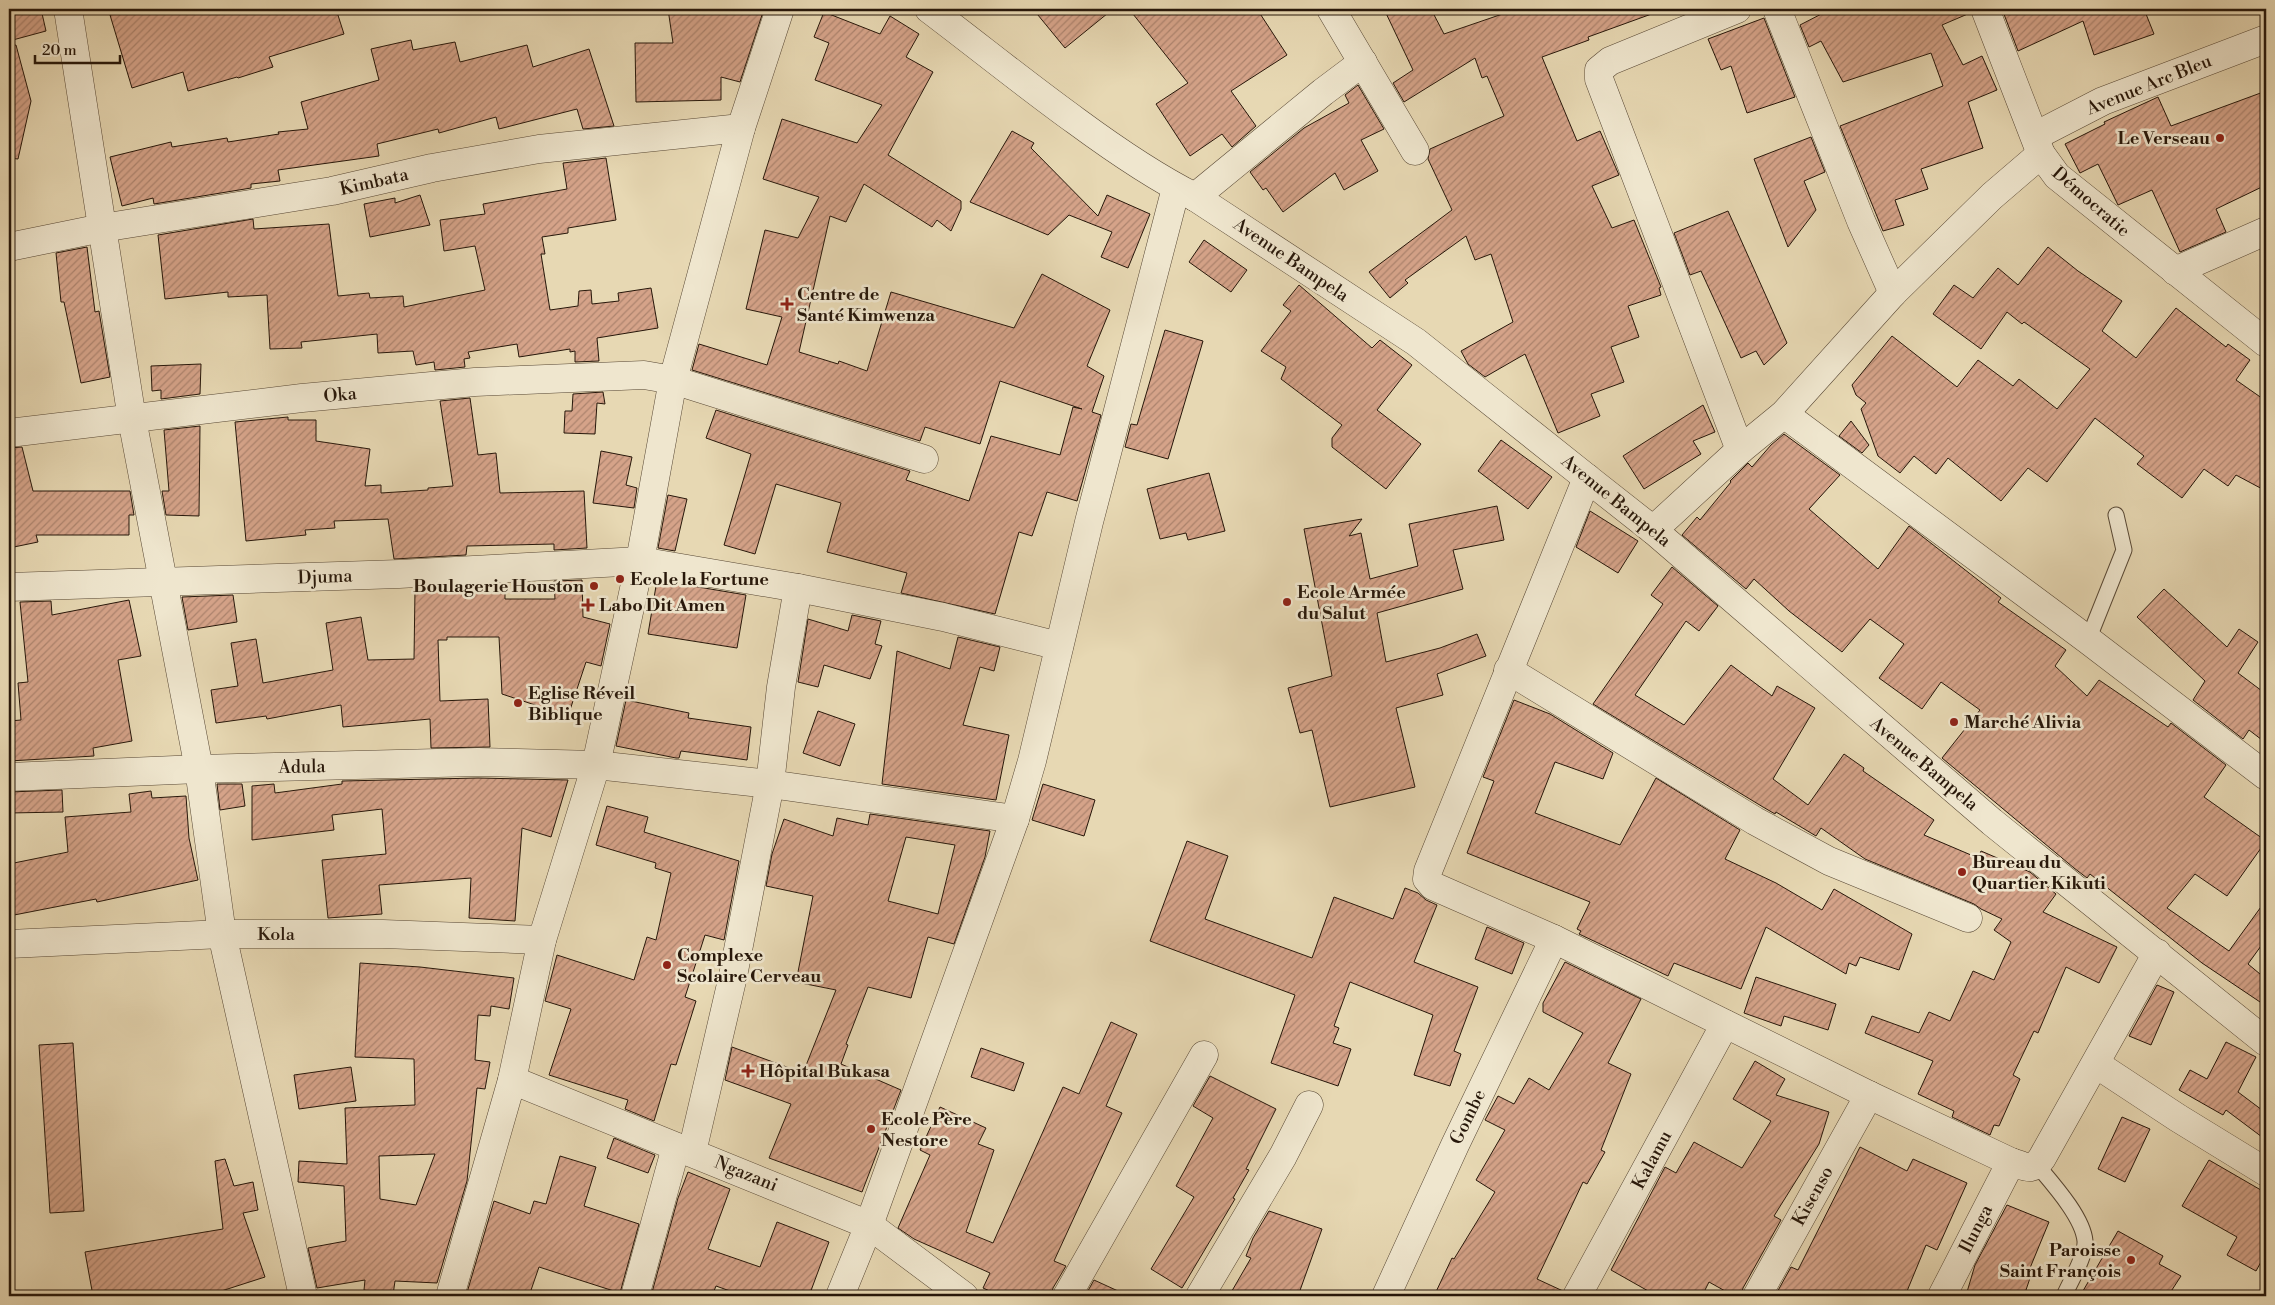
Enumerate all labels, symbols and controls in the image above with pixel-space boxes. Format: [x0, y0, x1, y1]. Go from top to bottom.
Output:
scale bar [35, 32, 120, 64]
text: 20 m [42, 41, 77, 60]
street label: Avenue Arc Bleu [2082, 49, 2216, 121]
place label: Le Verseau [2118, 127, 2210, 150]
marker: Le Verseau [2214, 132, 2226, 144]
street label: Démocratie [2047, 162, 2135, 242]
street label: Kimbata [337, 163, 412, 201]
street label: Avenue Bampela [1228, 212, 1354, 308]
place label: Centre de Santé Kimwenza [797, 283, 935, 327]
marker: Centre de Santé Kimwenza [781, 298, 793, 310]
street label: Oka [322, 382, 358, 408]
street label: Avenue Bampela [1556, 449, 1676, 553]
street label: Djuma [297, 565, 354, 589]
place label: Ecole la Fortune [630, 568, 769, 591]
marker: Ecole la Fortune [614, 573, 626, 585]
place label: Boulagerie Houston [413, 575, 584, 598]
marker: Boulagerie Houston [588, 580, 600, 592]
place label: Ecole Armée du Salut [1297, 581, 1406, 625]
place label: Labo Dit Amen [599, 594, 725, 617]
marker: Ecole Armée du Salut [1281, 596, 1293, 608]
marker: Labo Dit Amen [581, 598, 595, 612]
place label: Eglise Réveil Biblique [528, 682, 635, 726]
marker: Eglise Réveil Biblique [512, 697, 524, 709]
street label: Avenue Bampela [1864, 711, 1984, 817]
place label: Marché Alivia [1964, 711, 2081, 734]
marker: Marché Alivia [1948, 716, 1960, 728]
street label: Adula [277, 755, 327, 779]
place label: Bureau du Quartier Kikuti [1972, 851, 2106, 895]
marker: Bureau du Quartier Kikuti [1956, 866, 1968, 878]
street label: Kola [257, 923, 296, 946]
place label: Complexe Scolaire Cerveau [677, 944, 821, 988]
marker: Complexe Scolaire Cerveau [661, 959, 673, 971]
place label: Hôpital Bukasa [759, 1060, 890, 1083]
marker: Hôpital Bukasa [741, 1064, 755, 1078]
street label: Gombe [1445, 1086, 1491, 1148]
place label: Ecole Père Nestore [881, 1108, 972, 1152]
marker: Ecole Père Nestore [865, 1123, 877, 1135]
street label: Kalamu [1627, 1126, 1677, 1193]
street label: Ngazani [711, 1151, 781, 1197]
street label: Kisenso [1787, 1162, 1839, 1230]
street label: Ilunga [1954, 1200, 1998, 1257]
place label: Paroisse Saint François [2000, 1239, 2121, 1283]
marker: Paroisse Saint François [2125, 1254, 2137, 1266]

